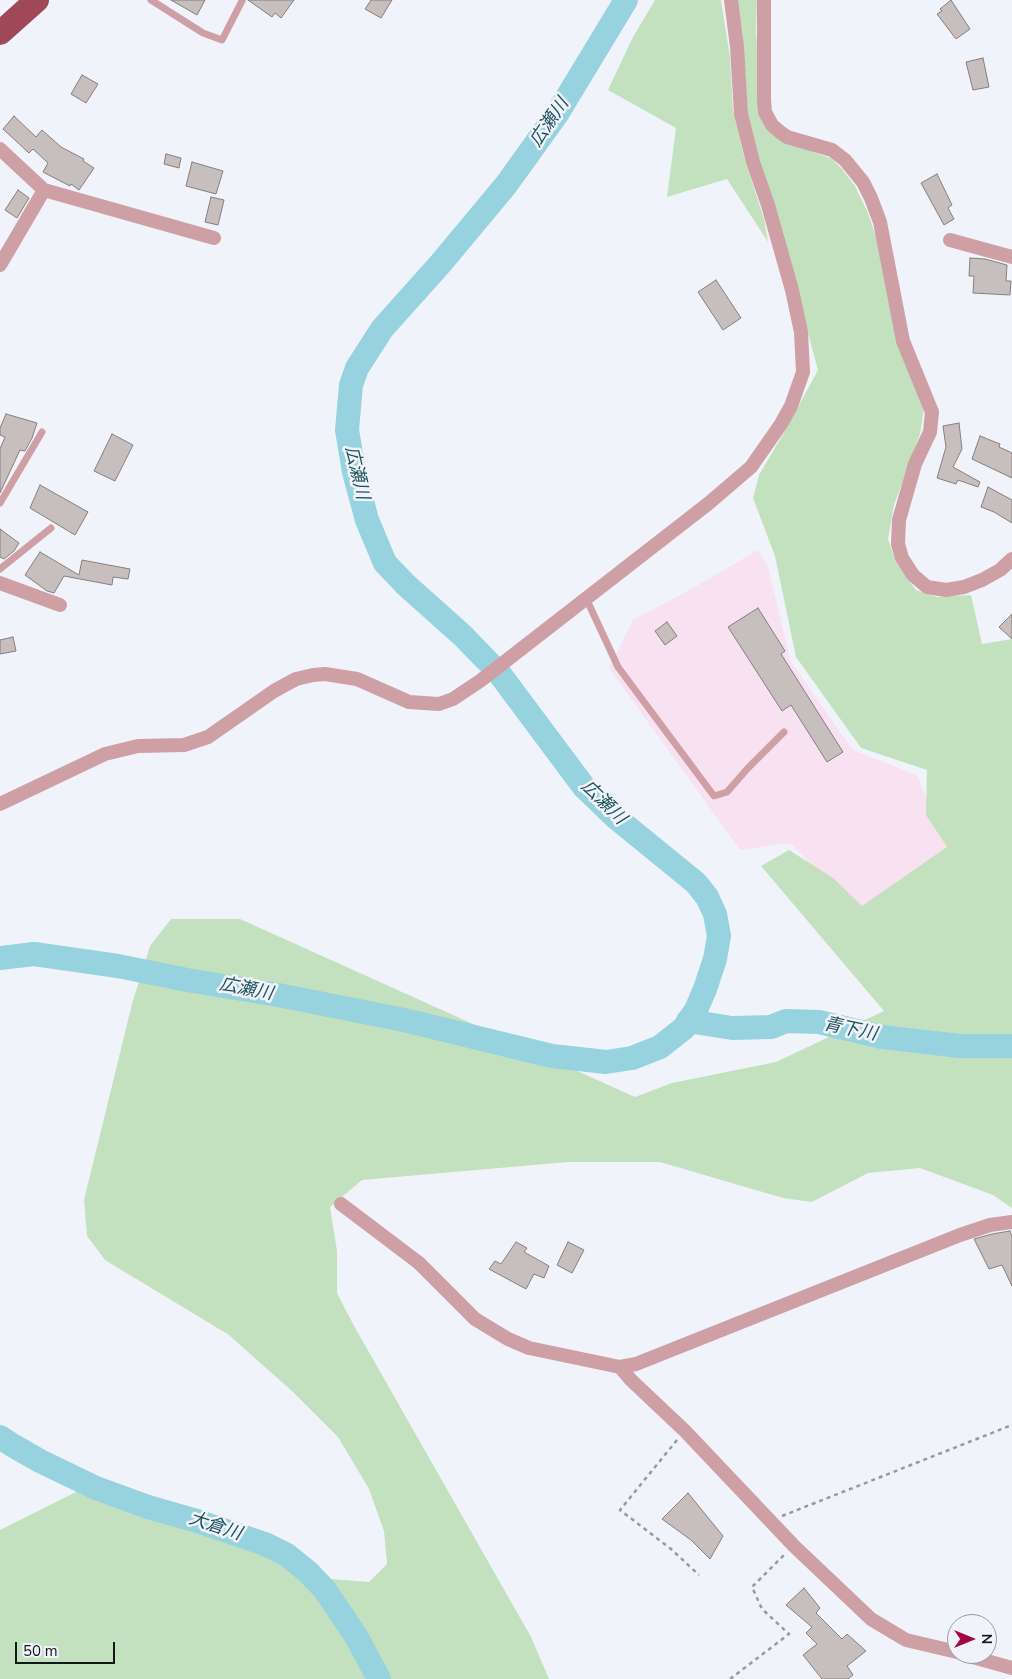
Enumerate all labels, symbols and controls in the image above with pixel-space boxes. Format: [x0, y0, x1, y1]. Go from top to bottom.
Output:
water label: 広瀬川 [526, 95, 574, 151]
water label: 広瀬川 [339, 444, 373, 502]
water label: 広瀬川 [576, 776, 630, 830]
water label: 広瀬川 [217, 974, 275, 1006]
water label: 青下川 [821, 1014, 879, 1046]
water label: 大倉川 [186, 1508, 244, 1546]
north arrow [947, 1614, 997, 1664]
scale bar [18, 1632, 118, 1664]
text: N [977, 1634, 996, 1644]
text: 50 m [23, 1641, 58, 1661]

